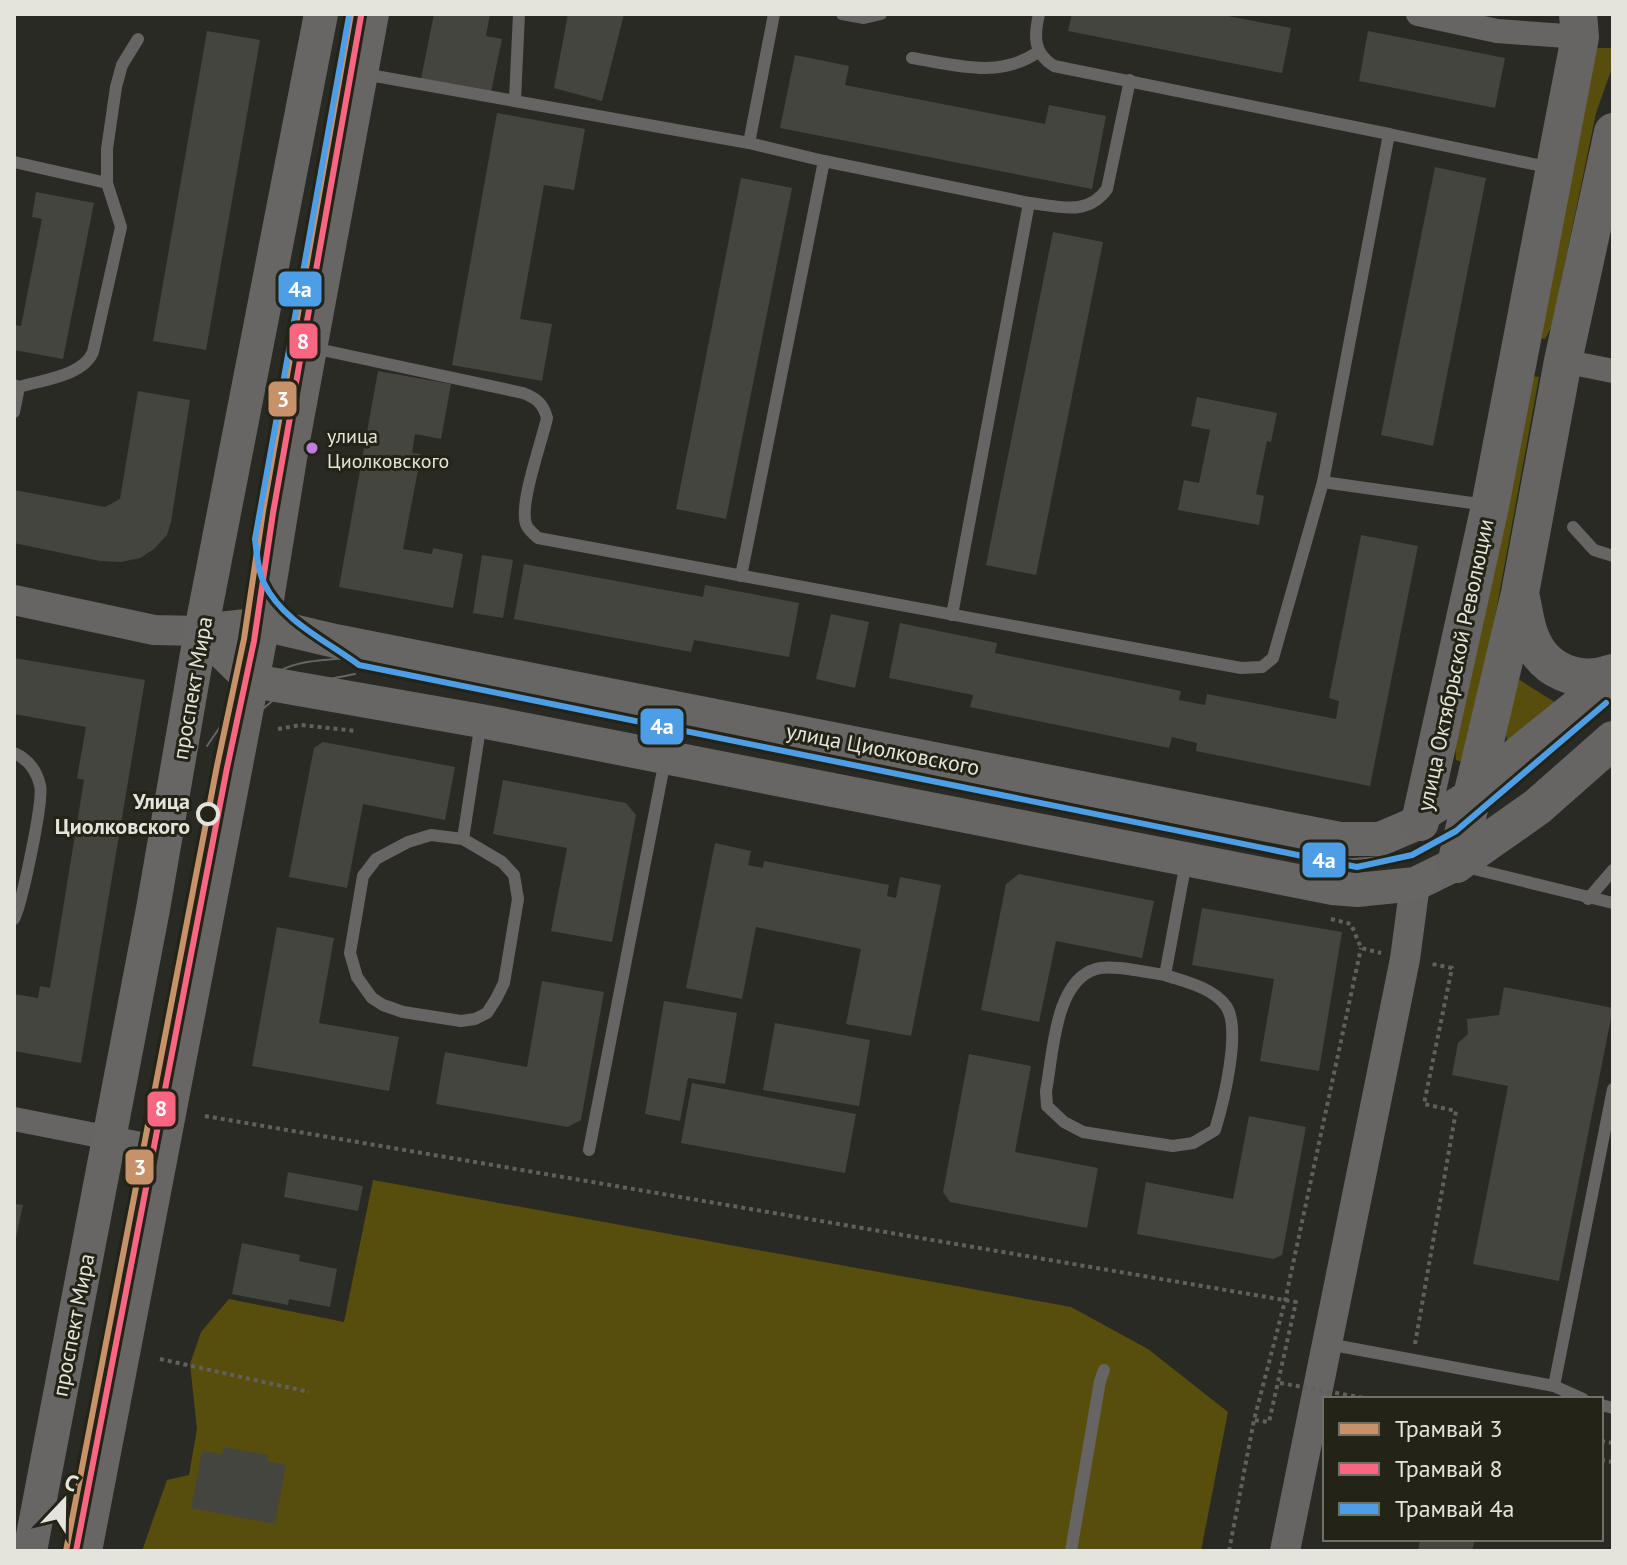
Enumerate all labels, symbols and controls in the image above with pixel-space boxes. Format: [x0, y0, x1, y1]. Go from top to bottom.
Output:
line badge: 4а [277, 270, 323, 308]
text: 4а [288, 275, 312, 303]
line badge: 8 [288, 322, 319, 360]
text: 8 [297, 327, 309, 355]
line badge: 3 [267, 380, 298, 418]
text: 3 [277, 385, 289, 413]
place label: улица Циолковского [327, 423, 449, 474]
marker: улица Циолковского [304, 440, 320, 456]
street label: улица Октябрьской Революции [1410, 516, 1500, 814]
street label: проспект Мира [166, 614, 218, 762]
line badge: 4а [639, 707, 685, 746]
text: 4а [650, 712, 674, 740]
street label: улица Циолковского [784, 717, 982, 781]
place label: Улица Циолковского [55, 787, 190, 840]
marker: Улица Циолковского [197, 803, 219, 825]
line badge: 4а [1301, 841, 1347, 879]
text: 4а [1312, 846, 1336, 874]
line badge: 8 [146, 1090, 177, 1128]
text: 8 [155, 1094, 167, 1122]
line badge: 3 [124, 1148, 155, 1186]
text: 3 [134, 1153, 146, 1181]
street label: проспект Мира [45, 1251, 101, 1399]
legend [1323, 1397, 1603, 1541]
text: Трамвай 3 [1395, 1413, 1503, 1444]
text: Трамвай 8 [1395, 1453, 1503, 1484]
north arrow [24, 1461, 104, 1541]
text: С [61, 1467, 82, 1498]
text: Трамвай 4а [1395, 1493, 1514, 1524]

